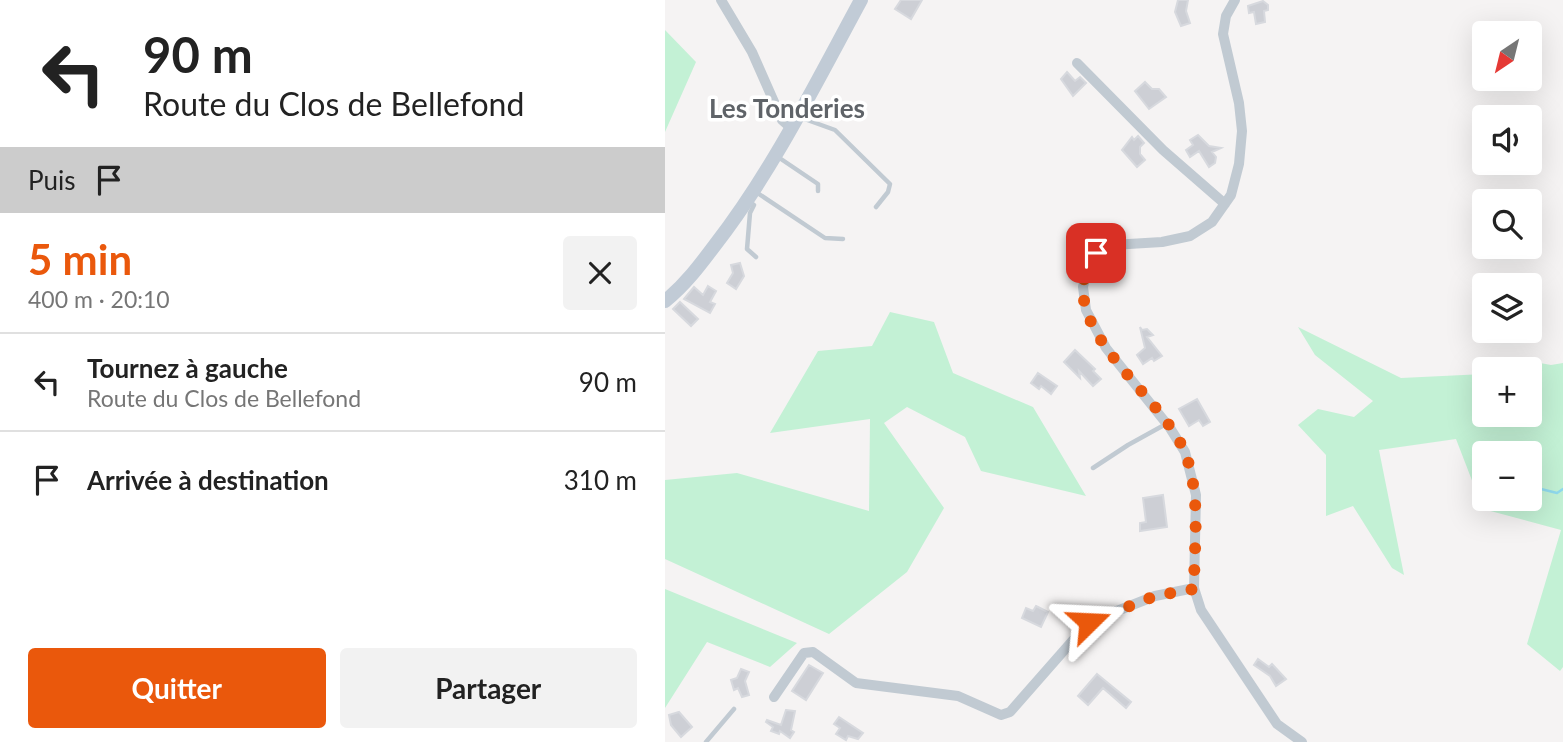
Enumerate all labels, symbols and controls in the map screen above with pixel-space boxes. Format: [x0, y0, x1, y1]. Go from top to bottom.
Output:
north arrow [1472, 21, 1542, 91]
map controls [1472, 21, 1542, 511]
text: 90 m [143, 25, 253, 83]
icon: left [28, 28, 119, 119]
text: Route du Clos de Bellefond [143, 84, 524, 123]
district label: Les Tonderies [709, 92, 865, 124]
button: sound [1472, 105, 1542, 175]
icon: arrive [90, 161, 128, 199]
text: Puis [28, 164, 76, 196]
button: search [1472, 189, 1542, 259]
pin [1066, 223, 1126, 283]
text: 5 min [28, 234, 132, 284]
icon: arrive [1077, 234, 1115, 272]
button: close [563, 236, 637, 310]
button: layers [1472, 273, 1542, 343]
text: 400 m · 20:10 [28, 285, 170, 313]
text: Tournez à gauche [87, 352, 288, 384]
button: + [1472, 357, 1542, 427]
icon: left [28, 363, 66, 401]
text: 90 m [579, 366, 637, 398]
text: Route du Clos de Bellefond [87, 384, 361, 412]
button: − [1472, 441, 1542, 511]
icon: arrive [28, 461, 66, 499]
text: Arrivée à destination [87, 464, 329, 496]
text: 310 m [564, 464, 637, 496]
position arrow [1052, 585, 1126, 659]
button: Quitter [28, 648, 326, 728]
button: Partager [340, 648, 637, 728]

